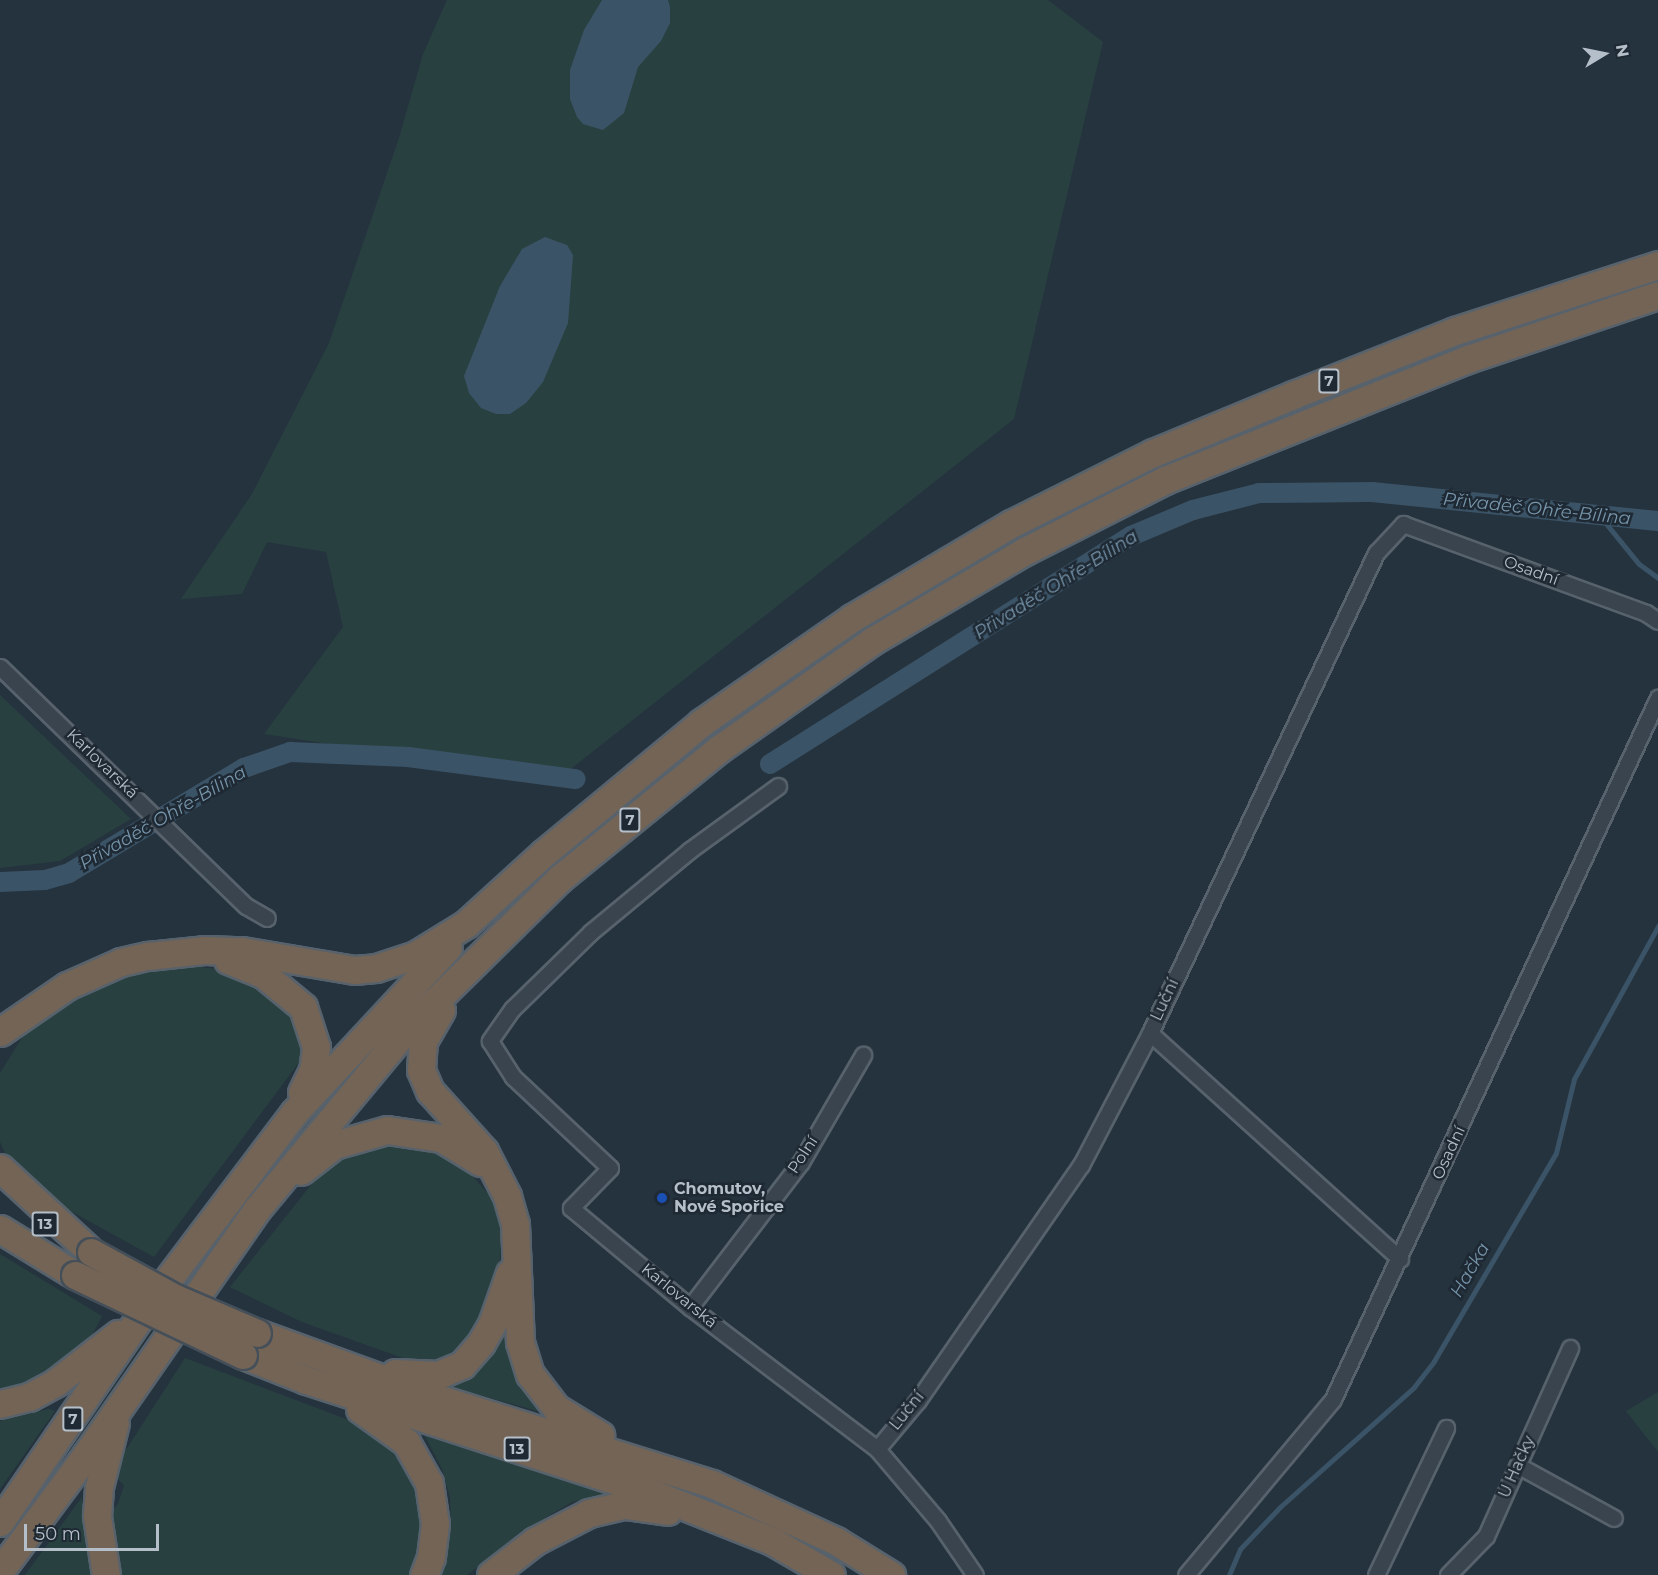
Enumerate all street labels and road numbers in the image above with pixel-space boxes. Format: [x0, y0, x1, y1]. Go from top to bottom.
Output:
road number: 7 [1317, 369, 1341, 393]
street label: Osadní [1501, 552, 1561, 590]
street label: Karlovarská [62, 725, 142, 803]
road number: 7 [618, 808, 642, 832]
street label: Luční [1147, 976, 1183, 1024]
street label: Osadní [1428, 1123, 1470, 1183]
street label: Polní [784, 1133, 822, 1177]
road number: 13 [32, 1212, 58, 1236]
street label: Karlovarská [637, 1260, 721, 1332]
street label: Luční [886, 1388, 928, 1434]
road number: 7 [61, 1407, 85, 1431]
street label: U Hačky [1495, 1433, 1539, 1501]
road number: 13 [504, 1437, 530, 1461]

